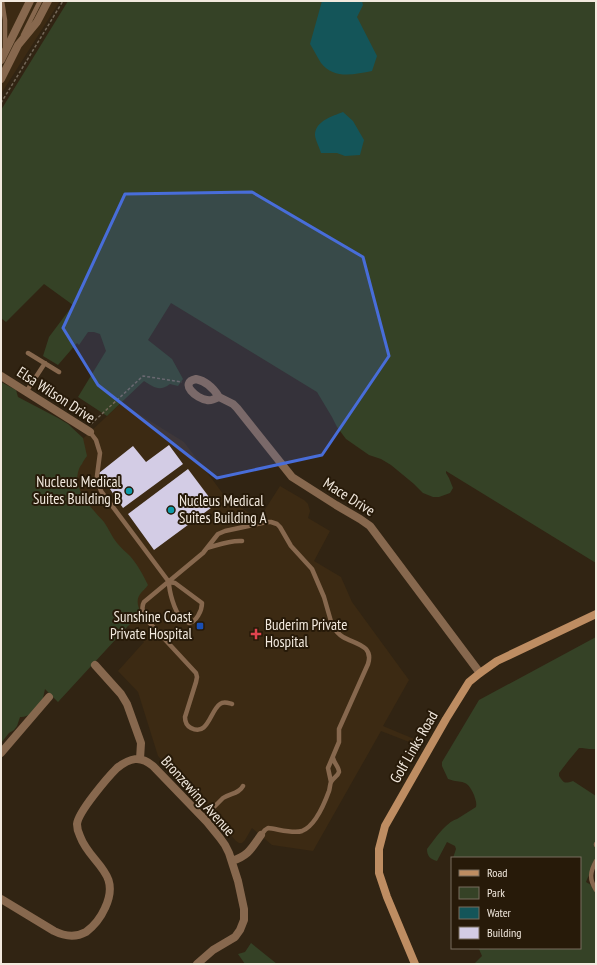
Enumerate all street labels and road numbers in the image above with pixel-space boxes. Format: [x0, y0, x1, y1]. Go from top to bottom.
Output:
street label: Elsa Wilson Drive [14, 362, 99, 427]
street label: Mace Drive [320, 473, 379, 520]
street label: Golf Links Road [385, 707, 442, 786]
street label: Bronzewing Avenue [157, 752, 239, 840]

